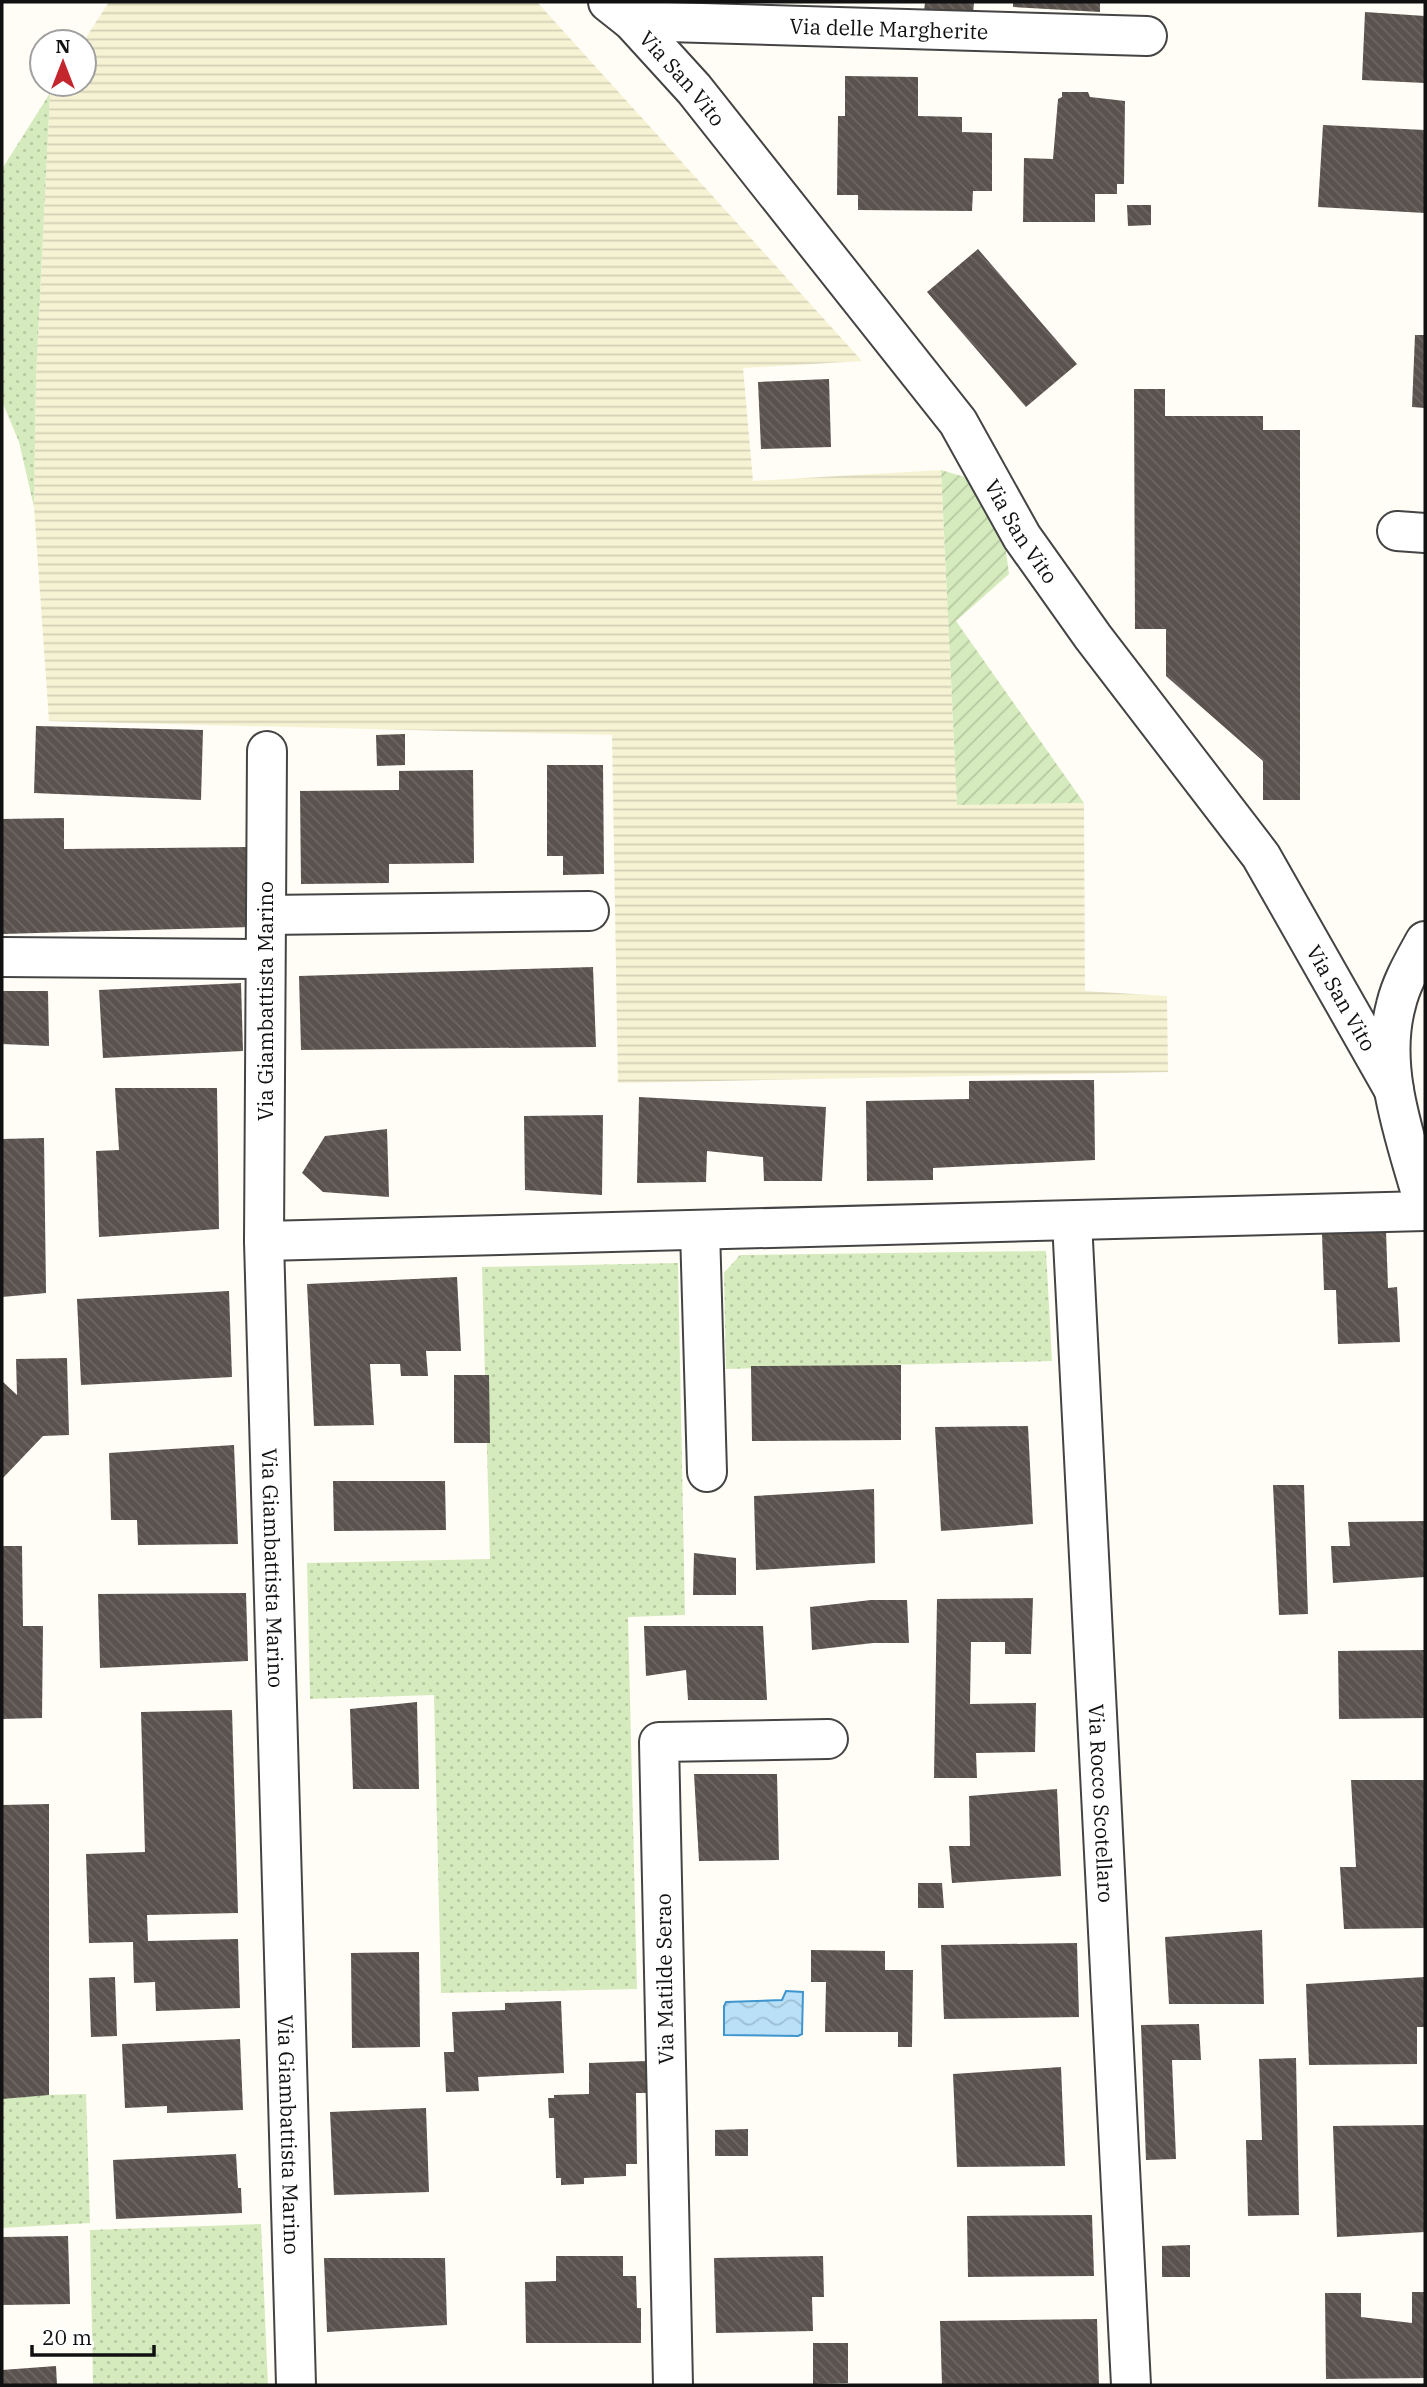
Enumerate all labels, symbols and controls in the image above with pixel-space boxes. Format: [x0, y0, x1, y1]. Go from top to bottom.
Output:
street label: Via delle Margherite [789, 12, 989, 45]
street label: Via San Vito [633, 24, 732, 132]
north arrow [28, 28, 98, 98]
text: N [55, 34, 71, 58]
street label: Via San Vito [979, 474, 1065, 589]
street label: Via Giambattista Marino [251, 881, 279, 1121]
street label: Via San Vito [1300, 940, 1383, 1056]
street label: Via Giambattista Marino [256, 1448, 290, 1688]
street label: Via Rocco Scotellaro [1082, 1703, 1121, 1903]
street label: Via Matilde Serao [649, 1893, 679, 2065]
street label: Via Giambattista Marino [272, 2014, 306, 2255]
scale bar [32, 2314, 154, 2358]
text: 20 m [42, 2323, 92, 2351]

